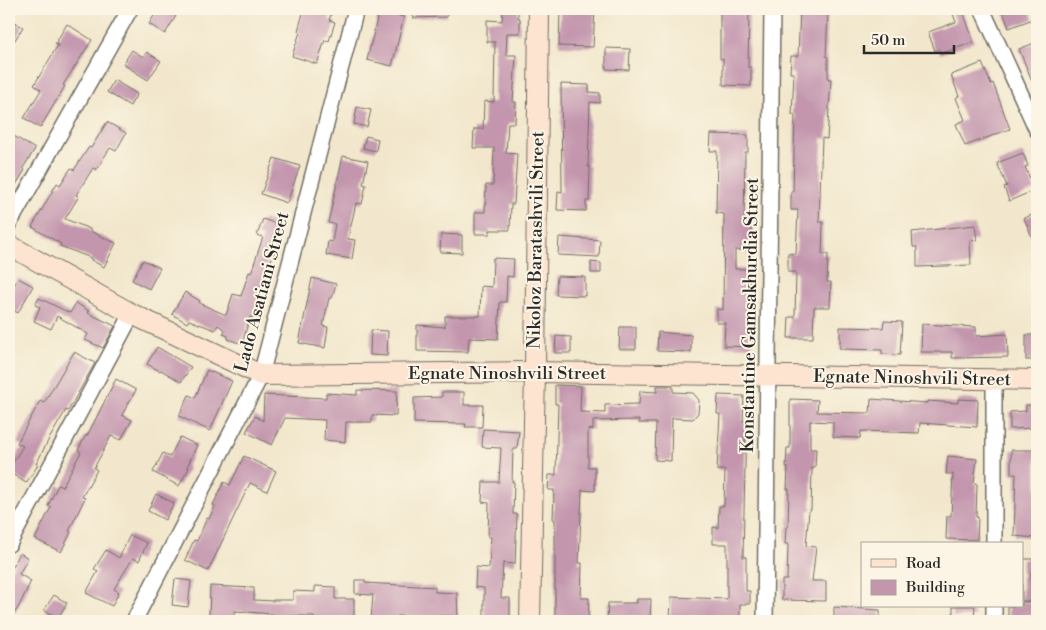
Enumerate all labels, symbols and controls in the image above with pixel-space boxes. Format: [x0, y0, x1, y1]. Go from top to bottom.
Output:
scale bar [864, 22, 954, 54]
text: 50 m [871, 31, 905, 50]
street label: Nikoloz Baratashvili Street [523, 130, 549, 349]
street label: Konstantine Gamsakhurdia Street [736, 177, 764, 453]
street label: Lado Asatiani Street [230, 209, 295, 375]
street label: Egnate Ninoshvili Street [408, 362, 607, 385]
street label: Egnate Ninoshvili Street [813, 365, 1012, 391]
legend [861, 542, 1024, 608]
text: Road [906, 554, 941, 573]
text: Building [905, 578, 965, 597]

